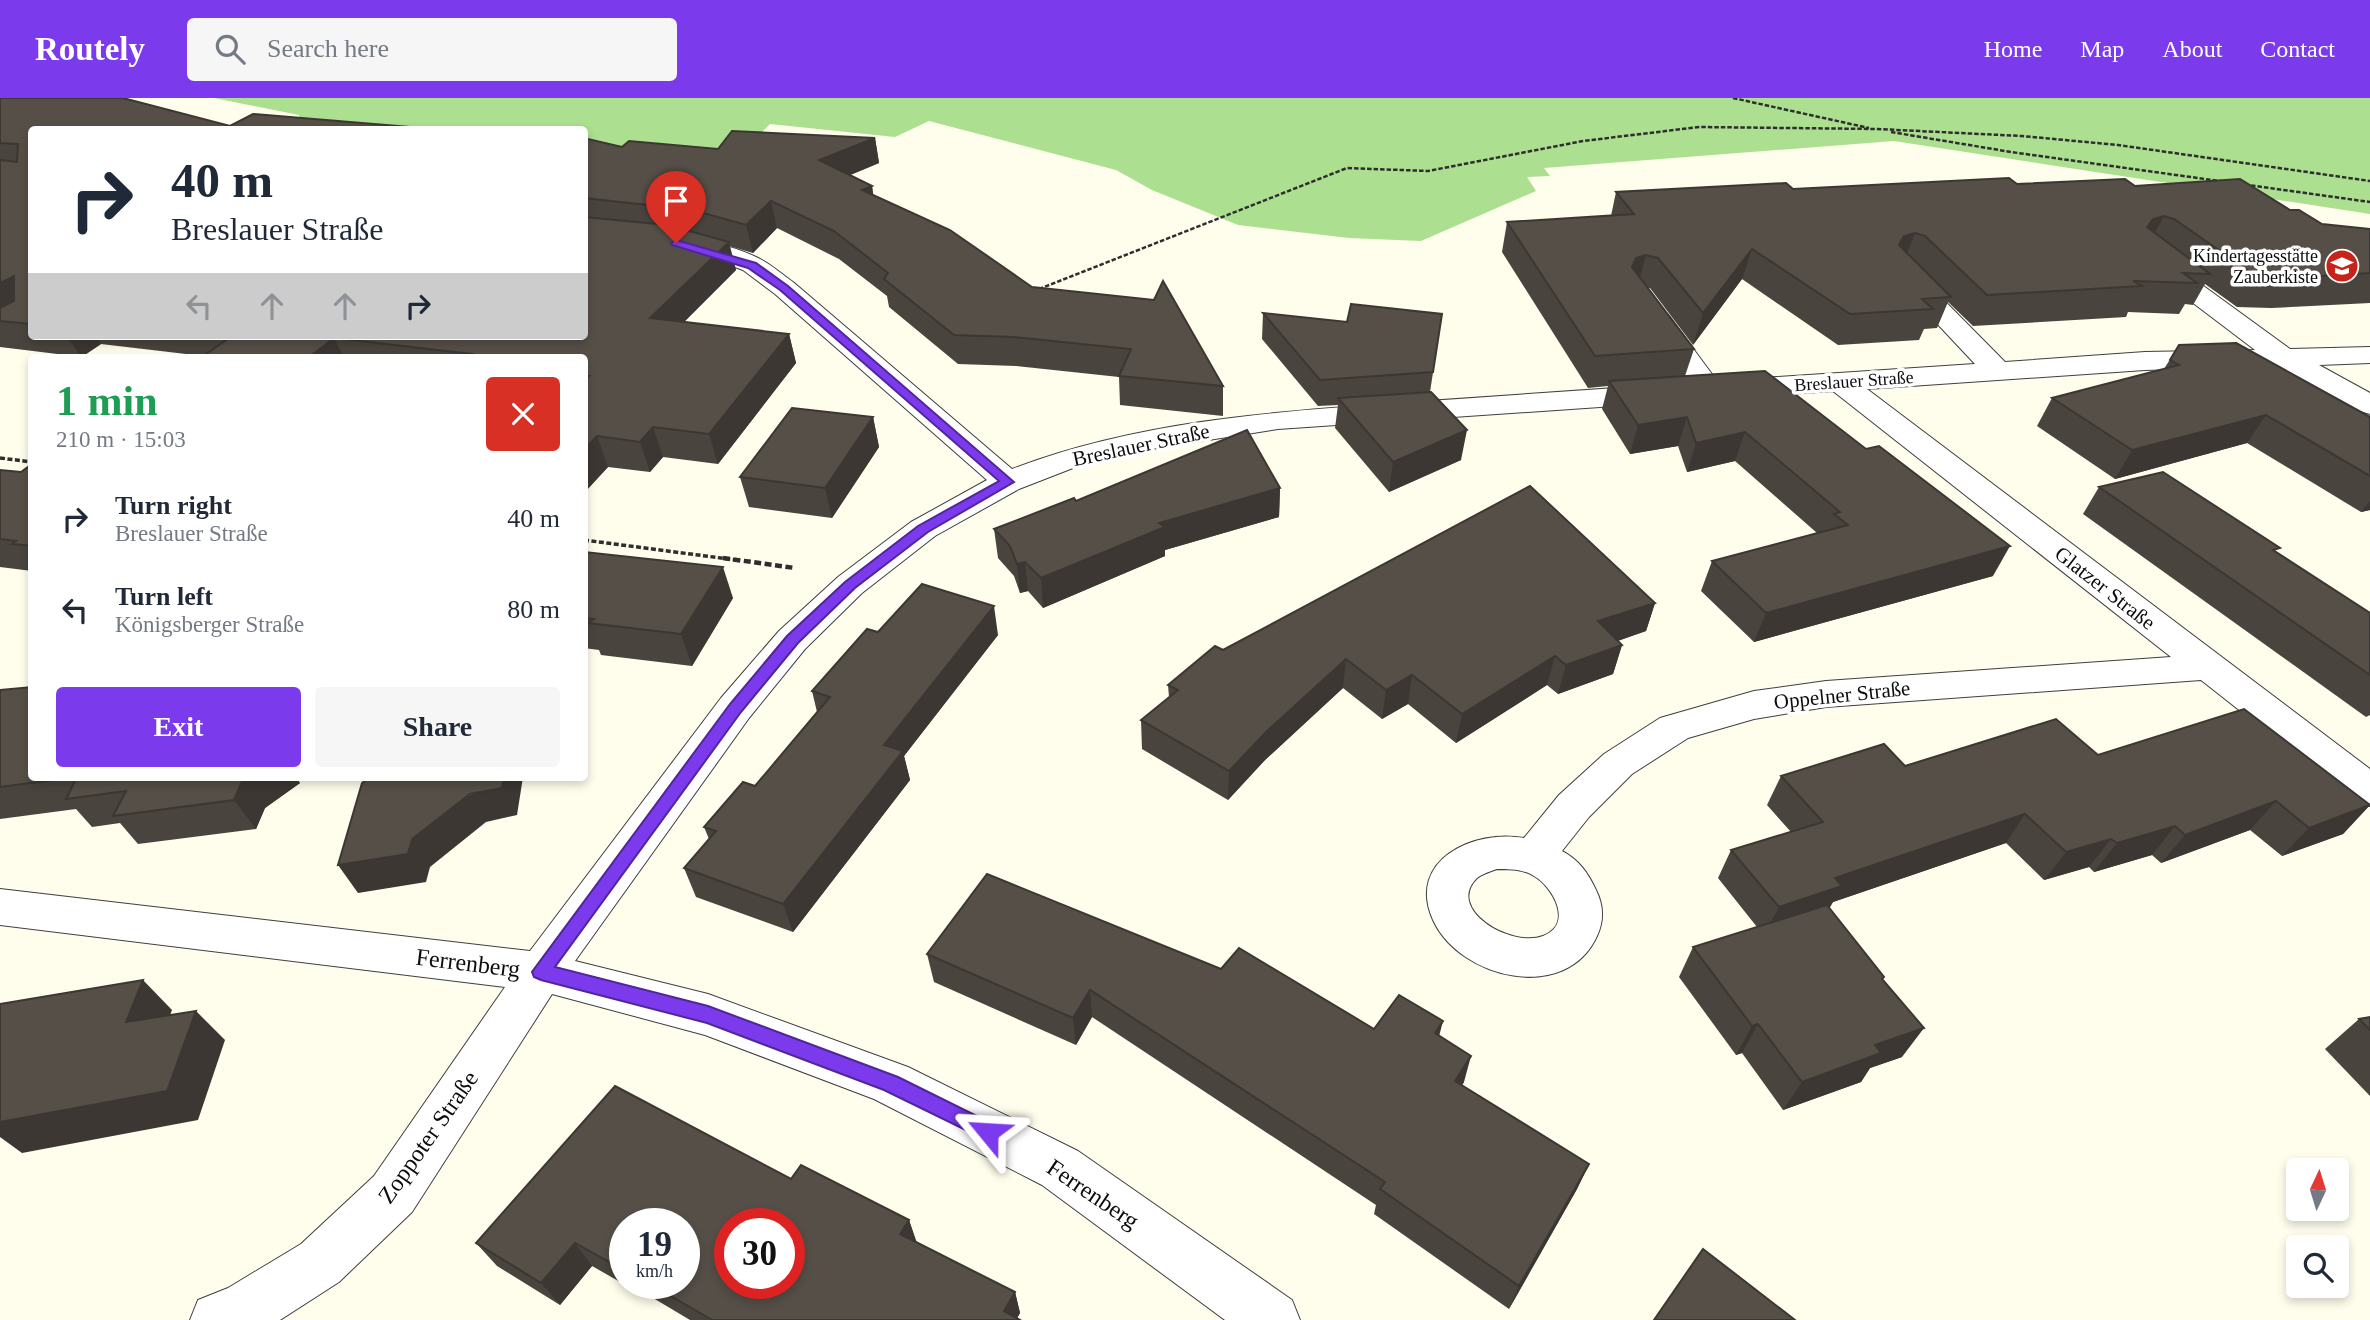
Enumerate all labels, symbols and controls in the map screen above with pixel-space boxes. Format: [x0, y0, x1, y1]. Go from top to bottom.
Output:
search box [187, 18, 677, 81]
icon: search [211, 30, 249, 68]
text: Routely [35, 31, 145, 67]
text: Search here [267, 34, 389, 63]
text: Home [1984, 36, 2042, 62]
text: Map [2080, 36, 2124, 62]
text: About [2162, 36, 2222, 62]
text: Contact [2260, 36, 2335, 62]
text: 40 m [171, 153, 273, 208]
icon: right [56, 154, 147, 245]
pin [646, 171, 706, 243]
icon: arrive [657, 182, 695, 220]
text: Breslauer Straße [171, 211, 383, 247]
place label: Kindertagesstätte Zauberkiste [2193, 246, 2318, 287]
school or university icon: Kindertagesstätte Zauberkiste [2323, 247, 2361, 285]
icon: left [180, 287, 218, 325]
icon: ahead [253, 287, 291, 325]
icon: ahead [326, 287, 364, 325]
icon: right [399, 287, 437, 325]
street label: Breslauer Straße [1794, 367, 1914, 395]
button: close [486, 377, 560, 451]
text: 1 min [56, 378, 158, 424]
street label: Breslauer Straße [1070, 419, 1212, 471]
text: 210 m · 15:03 [56, 427, 186, 452]
text: Turn right [115, 491, 232, 520]
icon: right [56, 500, 94, 538]
text: 40 m [507, 504, 560, 533]
text: Breslauer Straße [115, 521, 268, 546]
street label: Glatzer Straße [2050, 541, 2160, 635]
text: Turn left [115, 582, 213, 611]
icon: left [56, 591, 94, 629]
text: 80 m [507, 595, 560, 624]
text: Königsberger Straße [115, 612, 304, 637]
street label: Oppelner Straße [1773, 676, 1911, 714]
button: Exit [56, 687, 301, 767]
button: Share [315, 687, 560, 767]
street label: Ferrenberg [414, 944, 522, 982]
street label: Zoppoter Straße [373, 1066, 483, 1208]
position arrow [951, 1095, 1025, 1169]
street label: Ferrenberg [1042, 1154, 1144, 1234]
north arrow [2286, 1158, 2348, 1222]
map controls [2286, 1158, 2349, 1298]
speed limit sign: 30 [714, 1208, 805, 1299]
text: 19 [637, 1225, 672, 1264]
button: search [2286, 1235, 2349, 1298]
text: km/h [636, 1261, 673, 1281]

